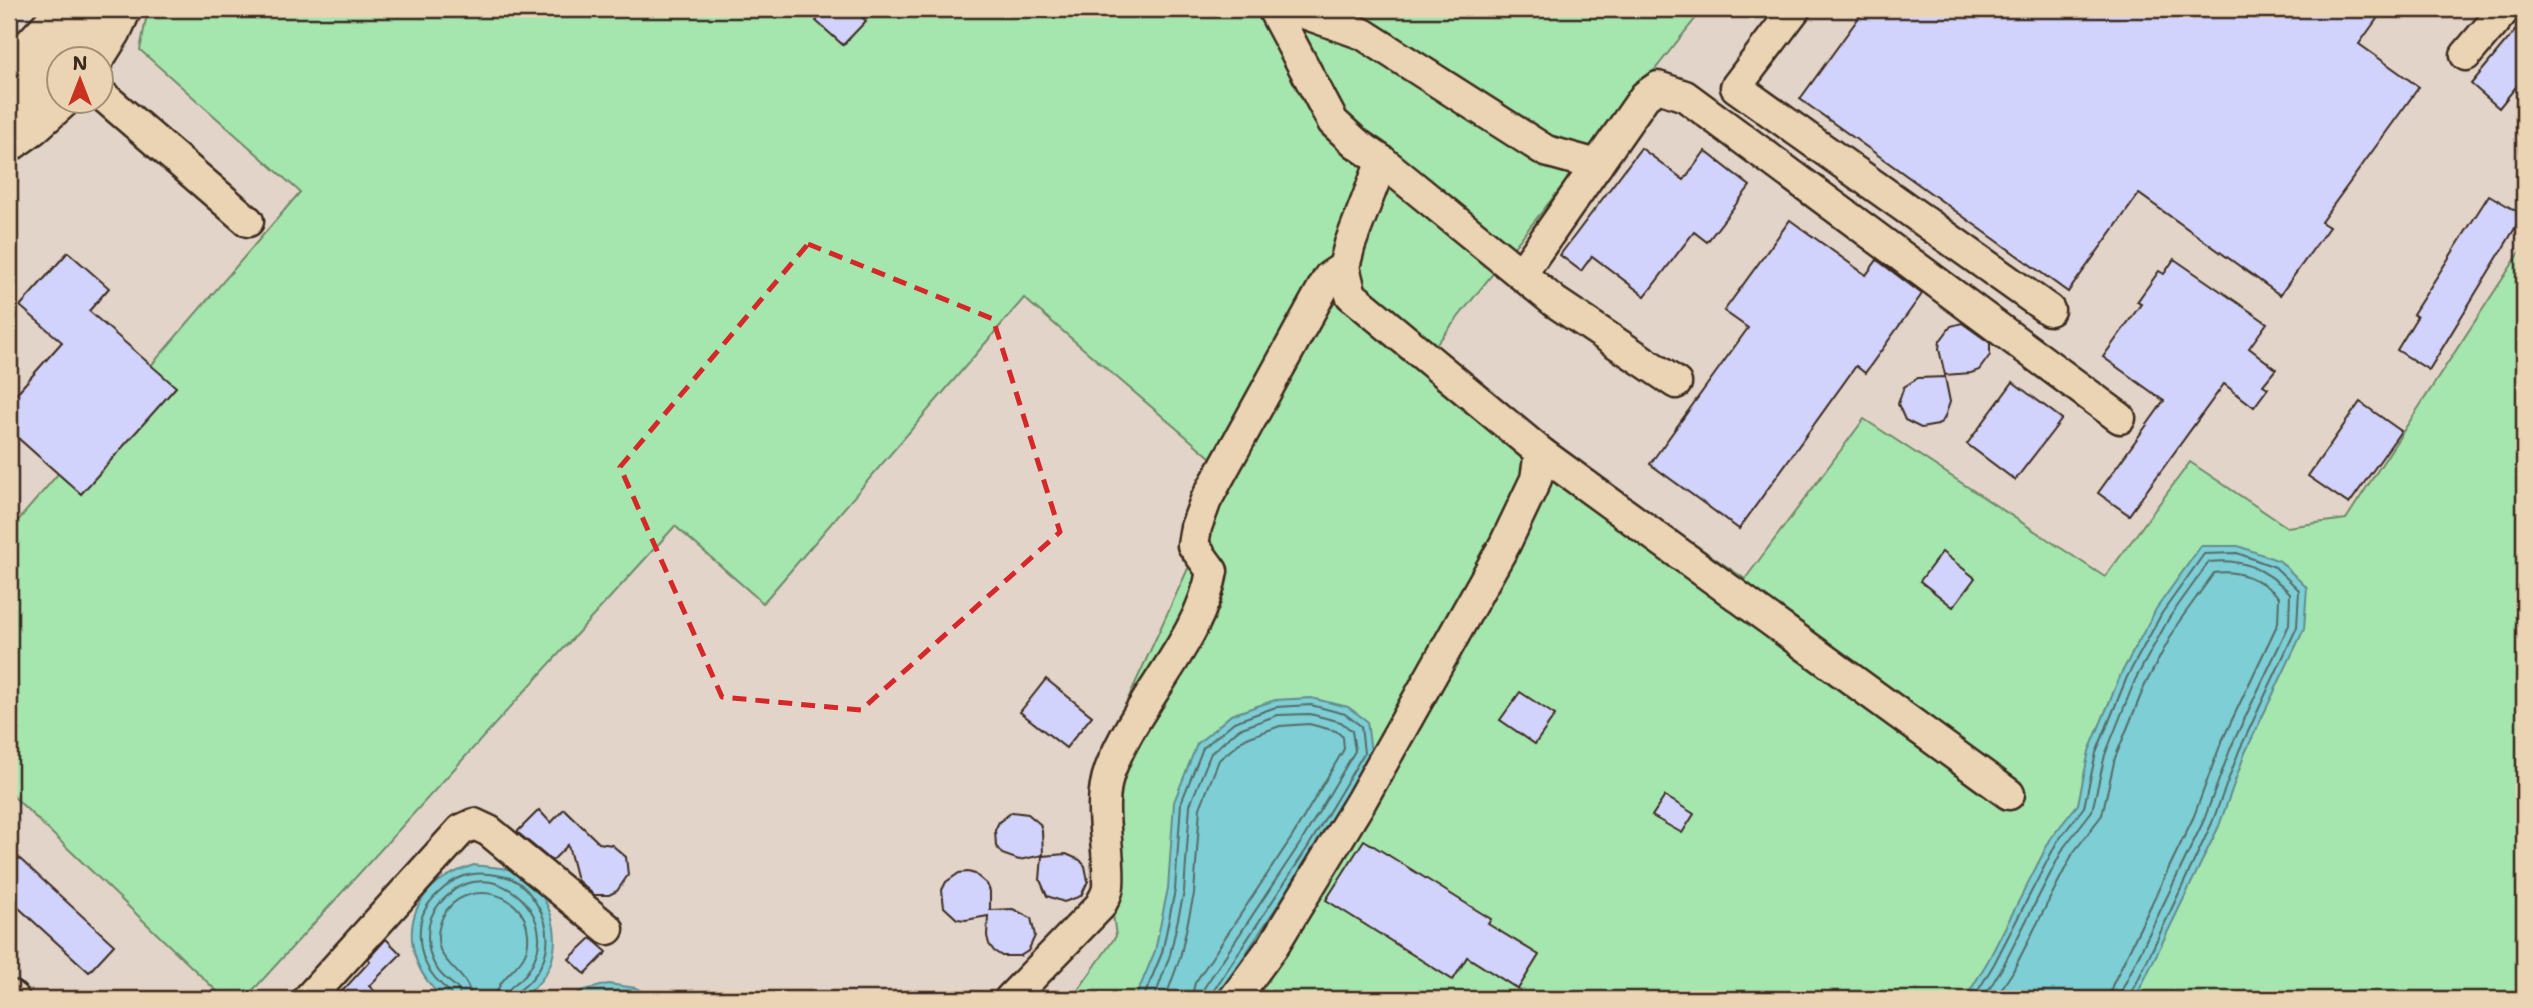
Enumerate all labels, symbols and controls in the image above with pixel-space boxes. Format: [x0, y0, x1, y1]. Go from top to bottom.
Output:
north arrow [46, 46, 116, 116]
text: N [72, 51, 88, 76]

